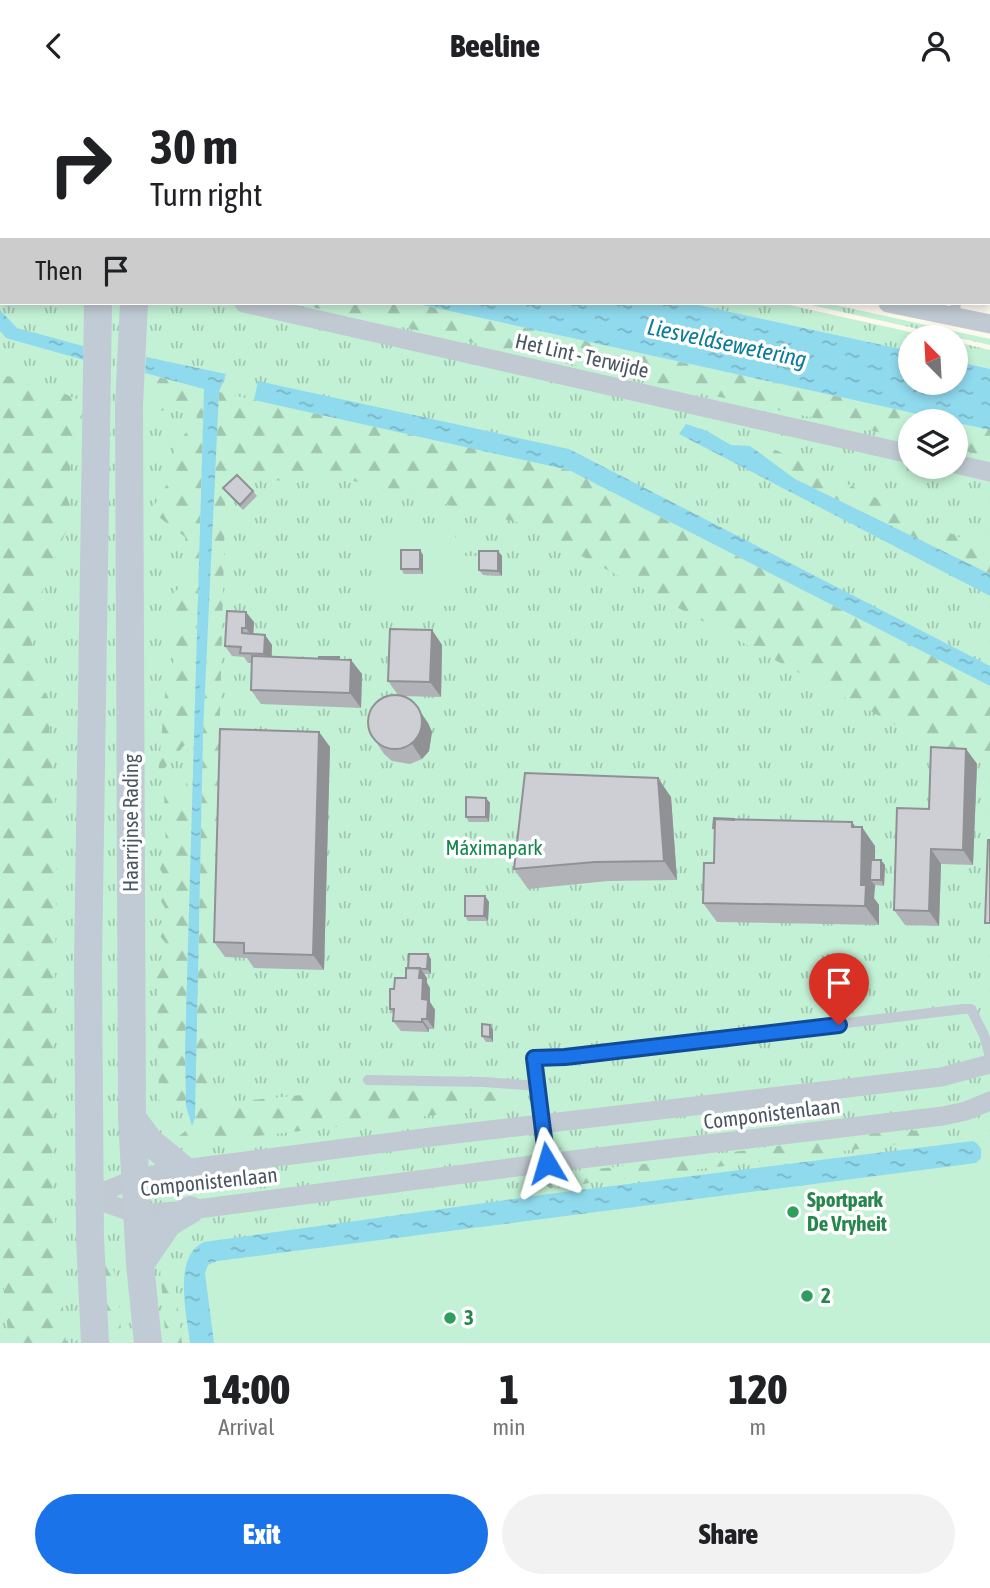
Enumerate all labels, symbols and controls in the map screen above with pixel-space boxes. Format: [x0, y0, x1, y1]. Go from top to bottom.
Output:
icon: back [35, 27, 73, 65]
text: Beeline [450, 27, 540, 64]
icon: person [917, 27, 955, 65]
text: 30 m [150, 118, 238, 174]
icon: right [35, 119, 126, 210]
text: Turn right [150, 176, 263, 213]
icon: arrive [97, 252, 135, 290]
text: Then [35, 256, 83, 286]
water label: Liesveldsewetering [645, 313, 809, 373]
north arrow [898, 325, 968, 395]
map controls [898, 325, 968, 479]
street label: Het Lint - Terwijde [513, 328, 651, 382]
button: layers [898, 409, 968, 479]
street label: Haarrijnse Rading [118, 754, 142, 892]
park label: Máximapark [445, 835, 543, 859]
pin [809, 953, 869, 1025]
icon: arrive [820, 964, 858, 1002]
street label: Componistenlaan [702, 1093, 842, 1133]
position arrow [510, 1126, 584, 1200]
street label: Componistenlaan [139, 1162, 279, 1200]
place label: Sportpark De Vryheit [807, 1187, 887, 1235]
marker: Sportpark De Vryheit [785, 1204, 801, 1220]
place label: 2 [821, 1283, 831, 1307]
marker: 2 [799, 1288, 815, 1304]
place label: 3 [464, 1305, 474, 1329]
marker: 3 [442, 1310, 458, 1326]
text: 14:00 [203, 1365, 290, 1413]
text: 1 [499, 1365, 519, 1413]
text: 120 [728, 1365, 787, 1413]
text: Arrival [218, 1414, 274, 1440]
text: min [493, 1414, 526, 1440]
text: m [749, 1414, 766, 1440]
button: Exit [35, 1494, 488, 1574]
button: Share [502, 1494, 955, 1574]

